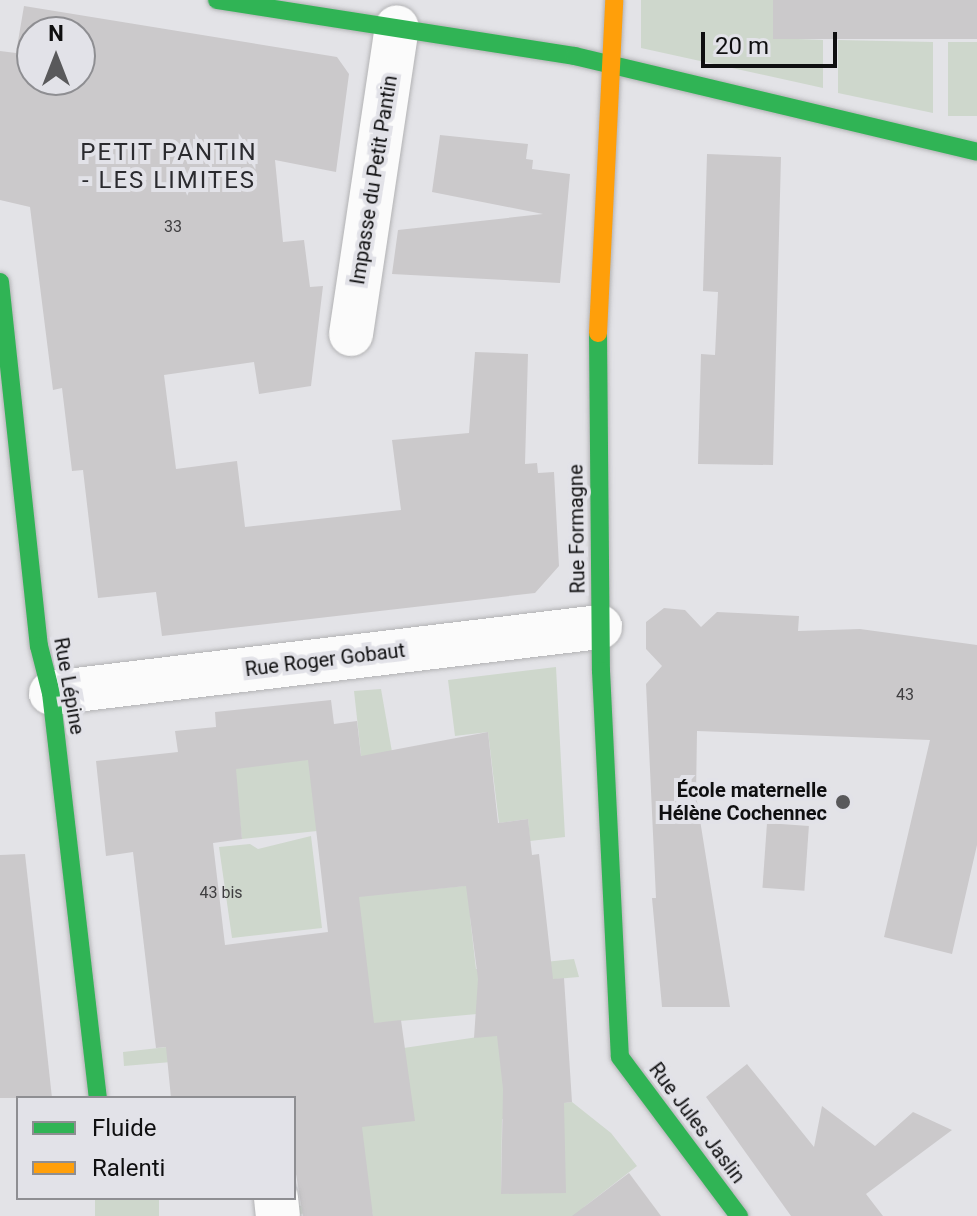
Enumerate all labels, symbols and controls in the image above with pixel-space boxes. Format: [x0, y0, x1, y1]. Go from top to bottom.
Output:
north arrow [16, 16, 96, 96]
scale bar [705, 16, 841, 66]
text: N [48, 21, 64, 46]
text: 20 m [715, 32, 769, 60]
street label: Impasse du Petit Pantin [346, 74, 402, 286]
district label: PETIT PANTIN - LES LIMITES [80, 139, 258, 195]
house number: 33 [164, 217, 182, 237]
street label: Rue Formagne [564, 464, 590, 594]
street label: Rue Lépine [49, 636, 89, 736]
street label: Rue Roger Gobaut [244, 638, 406, 682]
house number: 43 [896, 685, 914, 705]
place label: École maternelle Hélène Cochennec [659, 778, 827, 825]
marker: École maternelle Hélène Cochennec [834, 793, 852, 811]
house number: 43 bis [199, 883, 243, 903]
street label: Rue Jules Jaslin [644, 1058, 750, 1188]
legend [16, 1096, 296, 1200]
text: Fluide [92, 1114, 156, 1142]
text: Ralenti [92, 1154, 165, 1182]

